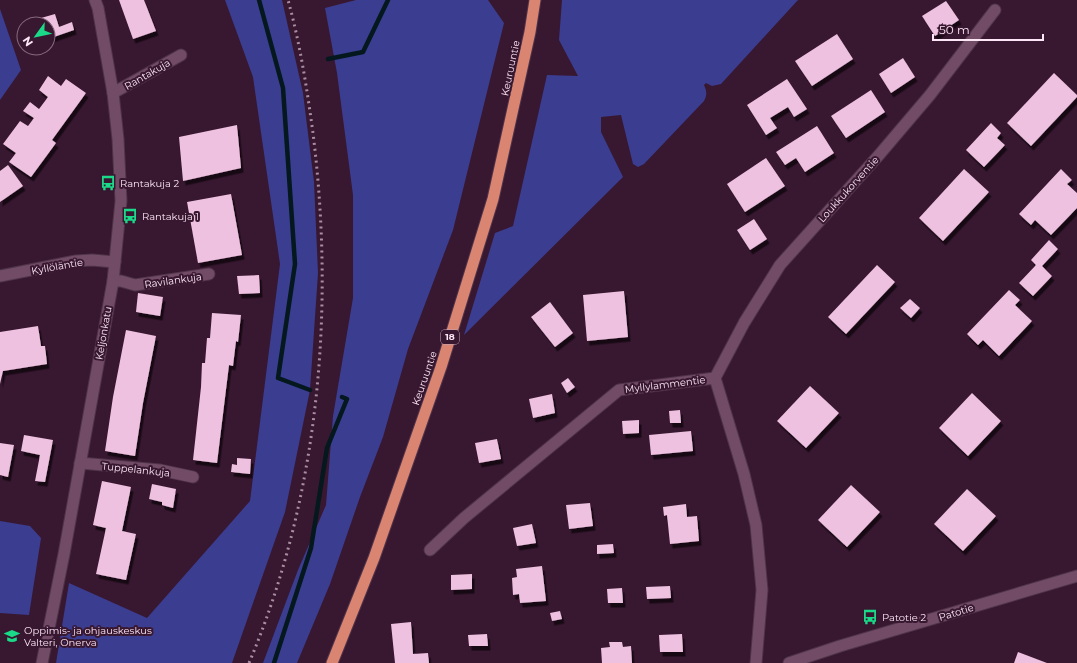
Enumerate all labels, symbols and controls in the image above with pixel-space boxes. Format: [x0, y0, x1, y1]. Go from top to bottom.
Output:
north arrow [16, 16, 56, 56]
scale bar [933, 16, 1043, 42]
text: 50 m [939, 22, 970, 37]
text: N [19, 34, 36, 49]
street label: Keuruuntie [498, 39, 523, 97]
street label: Rantakuja [122, 56, 173, 93]
street label: Loukkukorventie [815, 154, 881, 225]
bus stop icon: Rantakuja 2 [99, 174, 117, 192]
place label: Rantakuja 2 [120, 177, 179, 190]
bus stop icon: Rantakuja 1 [121, 207, 139, 225]
place label: Rantakuja 1 [142, 210, 199, 223]
street label: Kyllöläntie [30, 256, 84, 277]
street label: Ravilankuja [144, 270, 203, 291]
street label: Keljonkatu [92, 305, 115, 361]
road number: 18 [441, 330, 459, 344]
street label: Keuruuntie [409, 349, 440, 407]
street label: Myllylammentie [624, 373, 706, 396]
street label: Tuppelankuja [101, 459, 171, 480]
street label: Patotie [937, 601, 975, 624]
bus stop icon: Patotie 2 [861, 608, 879, 626]
place label: Patotie 2 [882, 611, 926, 624]
place label: Oppimis- ja ohjauskeskus Valteri, Onerva [24, 624, 152, 649]
school or university icon: Oppimis- ja ohjauskeskus Valteri, Onerva [3, 627, 21, 645]

